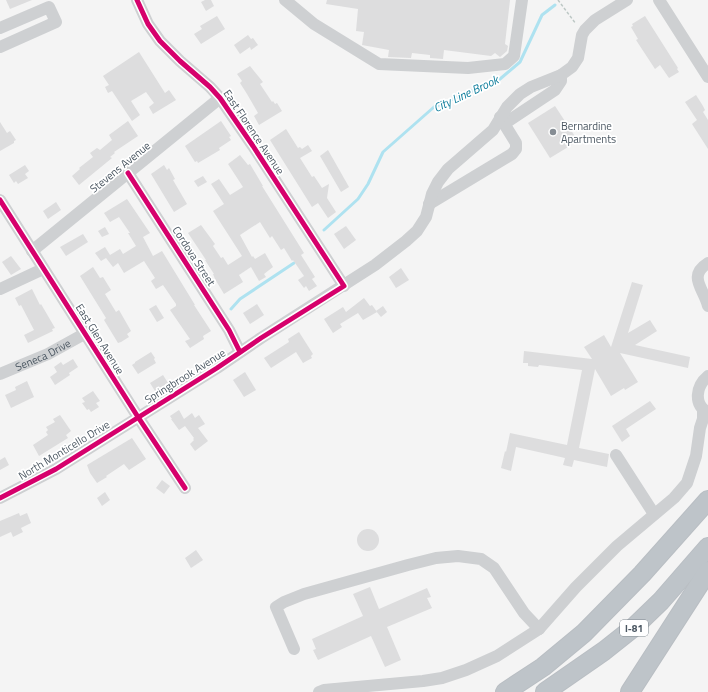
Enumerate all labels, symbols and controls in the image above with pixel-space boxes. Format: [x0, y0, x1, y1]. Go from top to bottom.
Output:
water label: City Line Brook [430, 69, 503, 117]
street label: East Florence Avenue [220, 86, 289, 178]
place label: Bernardine Apartments [561, 118, 616, 147]
marker: Bernardine Apartments [548, 127, 558, 137]
street label: Stevens Avenue [86, 137, 154, 196]
street label: Cordova Street [169, 223, 219, 289]
street label: East Glen Avenue [72, 301, 128, 378]
street label: Seneca Drive [13, 335, 74, 375]
street label: Springbrook Avenue [141, 344, 229, 407]
street label: North Monticello Drive [15, 416, 113, 484]
road number: I-81 [620, 620, 648, 636]

